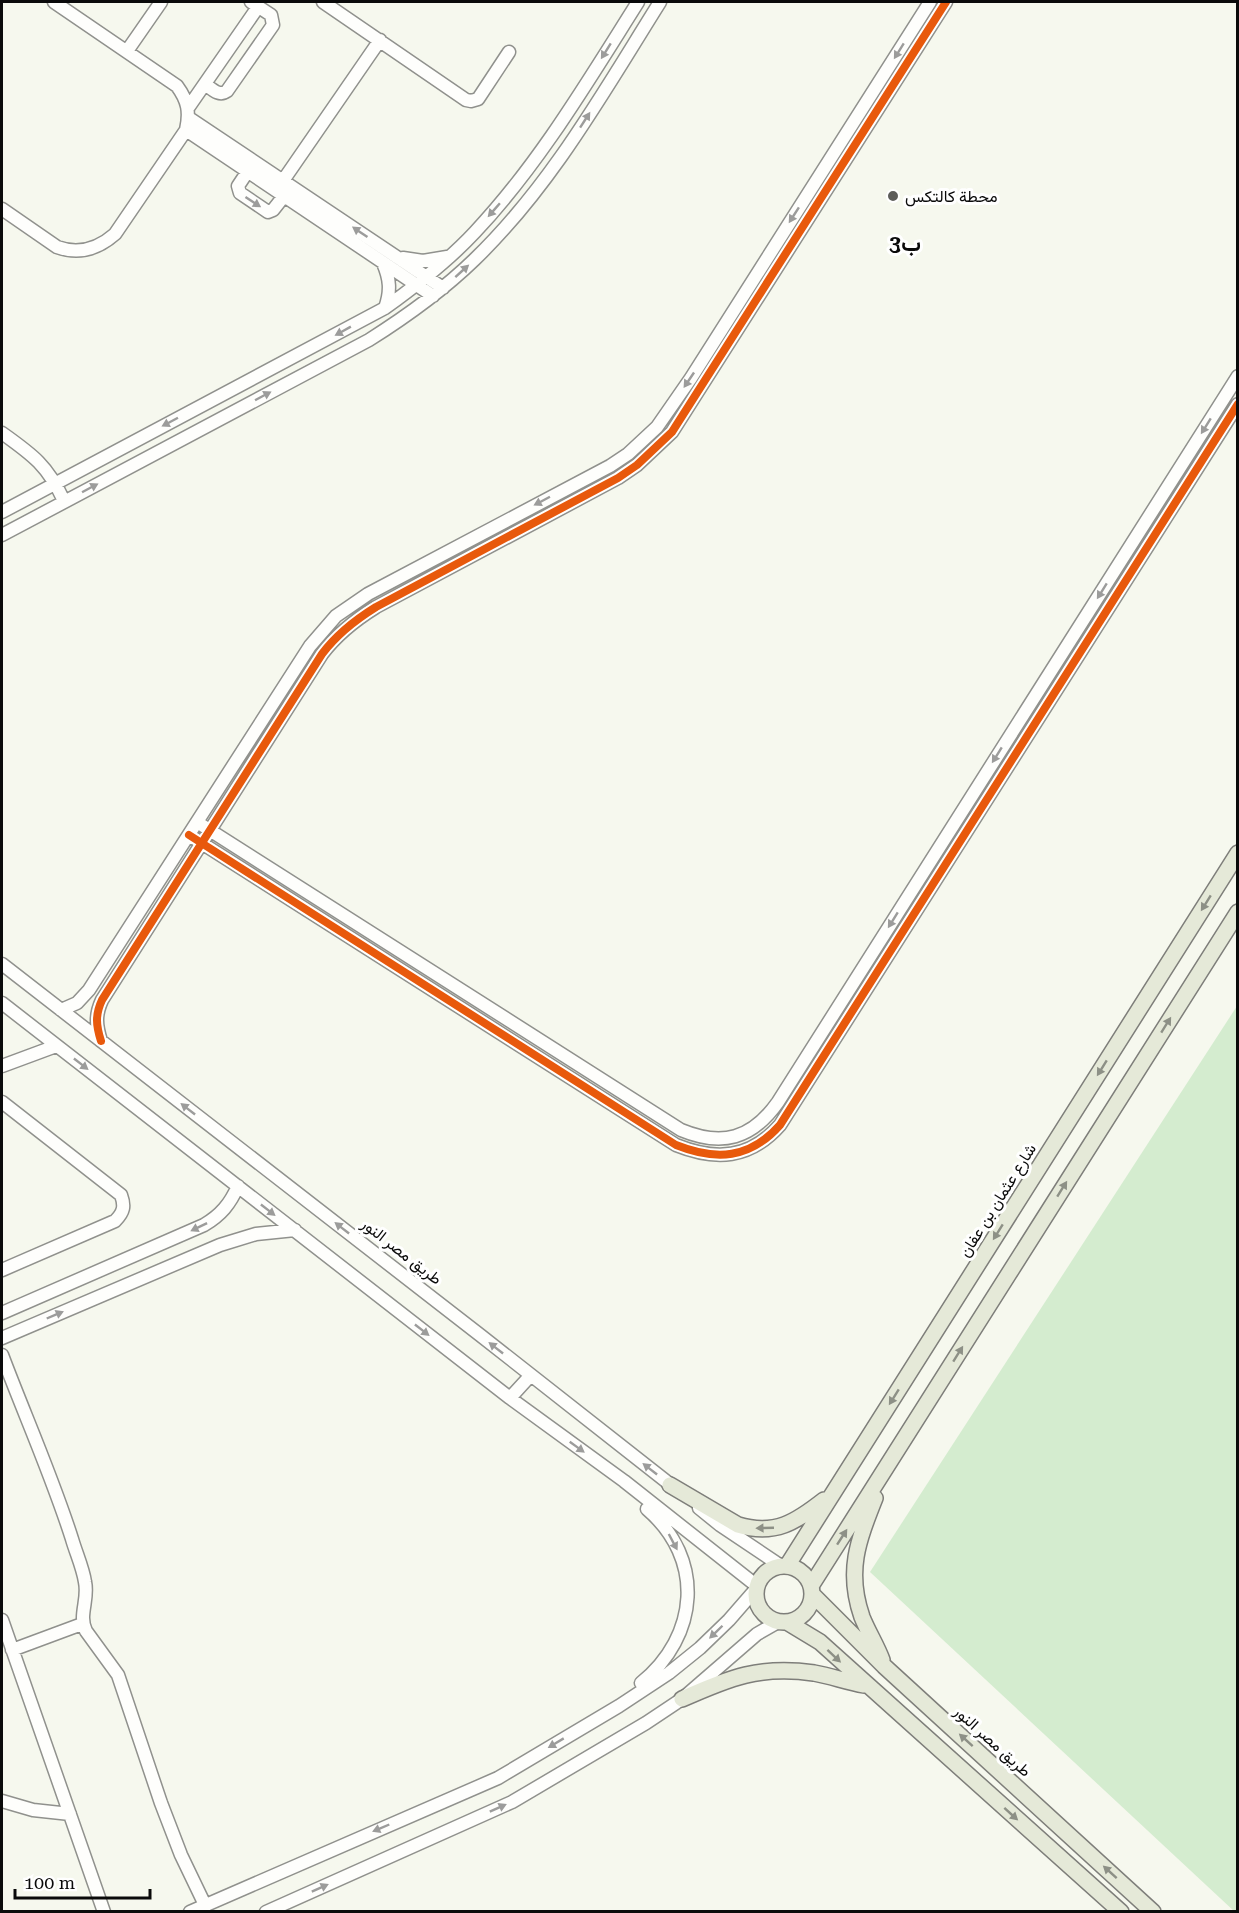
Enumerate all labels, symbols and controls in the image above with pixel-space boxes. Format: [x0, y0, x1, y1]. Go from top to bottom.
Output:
one-way arrow [601, 43, 612, 59]
one-way arrow [893, 43, 904, 59]
one-way arrow [579, 112, 590, 128]
place label: محطة كالتكس [905, 187, 998, 207]
marker: محطة كالتكس [886, 189, 900, 203]
one-way arrow [245, 196, 261, 207]
one-way arrow [488, 203, 501, 218]
one-way arrow [789, 207, 800, 224]
one-way arrow [352, 227, 368, 238]
district label: ب3 [889, 231, 921, 257]
one-way arrow [455, 264, 470, 278]
one-way arrow [334, 326, 351, 336]
one-way arrow [684, 372, 695, 388]
one-way arrow [254, 391, 271, 401]
one-way arrow [162, 417, 179, 427]
one-way arrow [1201, 418, 1212, 434]
one-way arrow [82, 483, 99, 493]
one-way arrow [533, 496, 550, 506]
one-way arrow [1096, 582, 1107, 599]
one-way arrow [992, 747, 1003, 763]
one-way arrow [1201, 895, 1212, 911]
one-way arrow [888, 912, 899, 928]
one-way arrow [1161, 1017, 1172, 1033]
one-way arrow [73, 1058, 89, 1071]
one-way arrow [1097, 1060, 1108, 1076]
one-way arrow [181, 1103, 196, 1115]
street label: شارع عثمان بن عفان [955, 1140, 1042, 1262]
one-way arrow [1057, 1181, 1068, 1198]
one-way arrow [260, 1203, 276, 1216]
street label: طريق مصر النور [356, 1213, 446, 1289]
one-way arrow [190, 1222, 208, 1232]
one-way arrow [335, 1223, 350, 1235]
one-way arrow [992, 1224, 1003, 1241]
one-way arrow [47, 1310, 65, 1320]
one-way arrow [414, 1323, 430, 1336]
one-way arrow [489, 1342, 504, 1354]
one-way arrow [952, 1346, 963, 1362]
one-way arrow [888, 1389, 899, 1405]
one-way arrow [569, 1441, 585, 1453]
one-way arrow [642, 1463, 657, 1475]
one-way arrow [755, 1524, 774, 1533]
one-way arrow [836, 1529, 848, 1545]
one-way arrow [668, 1533, 678, 1551]
one-way arrow [709, 1625, 723, 1639]
one-way arrow [827, 1648, 841, 1662]
street label: طريق مصر النور [949, 1701, 1035, 1782]
one-way arrow [959, 1734, 973, 1748]
one-way arrow [547, 1738, 564, 1748]
one-way arrow [489, 1804, 506, 1813]
one-way arrow [1003, 1807, 1018, 1820]
one-way arrow [372, 1823, 390, 1833]
scale bar [15, 1862, 150, 1900]
one-way arrow [1102, 1865, 1117, 1879]
text: 100 m [24, 1872, 75, 1893]
one-way arrow [311, 1883, 328, 1892]

